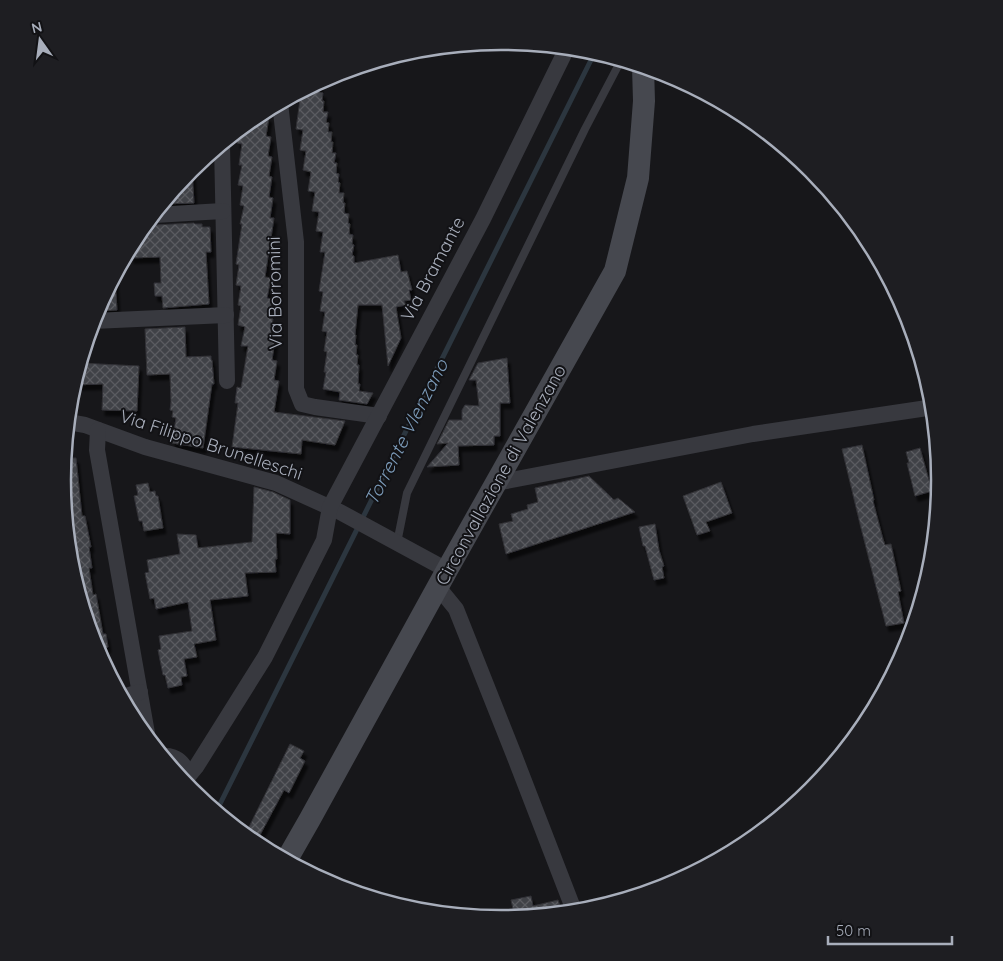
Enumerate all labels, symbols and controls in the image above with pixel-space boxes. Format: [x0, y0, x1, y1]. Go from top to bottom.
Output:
north arrow [15, 15, 65, 65]
text: N [30, 17, 44, 37]
street label: Via Bramante [395, 213, 470, 325]
street label: Via Borromini [262, 236, 287, 350]
water label: Torrente Vlenzano [359, 354, 454, 509]
street label: Circonvallazione di Valenzano [430, 360, 571, 589]
street label: Via Filippo Brunelleschi [117, 404, 305, 485]
scale bar [828, 914, 952, 946]
text: 50 m [836, 921, 871, 940]

